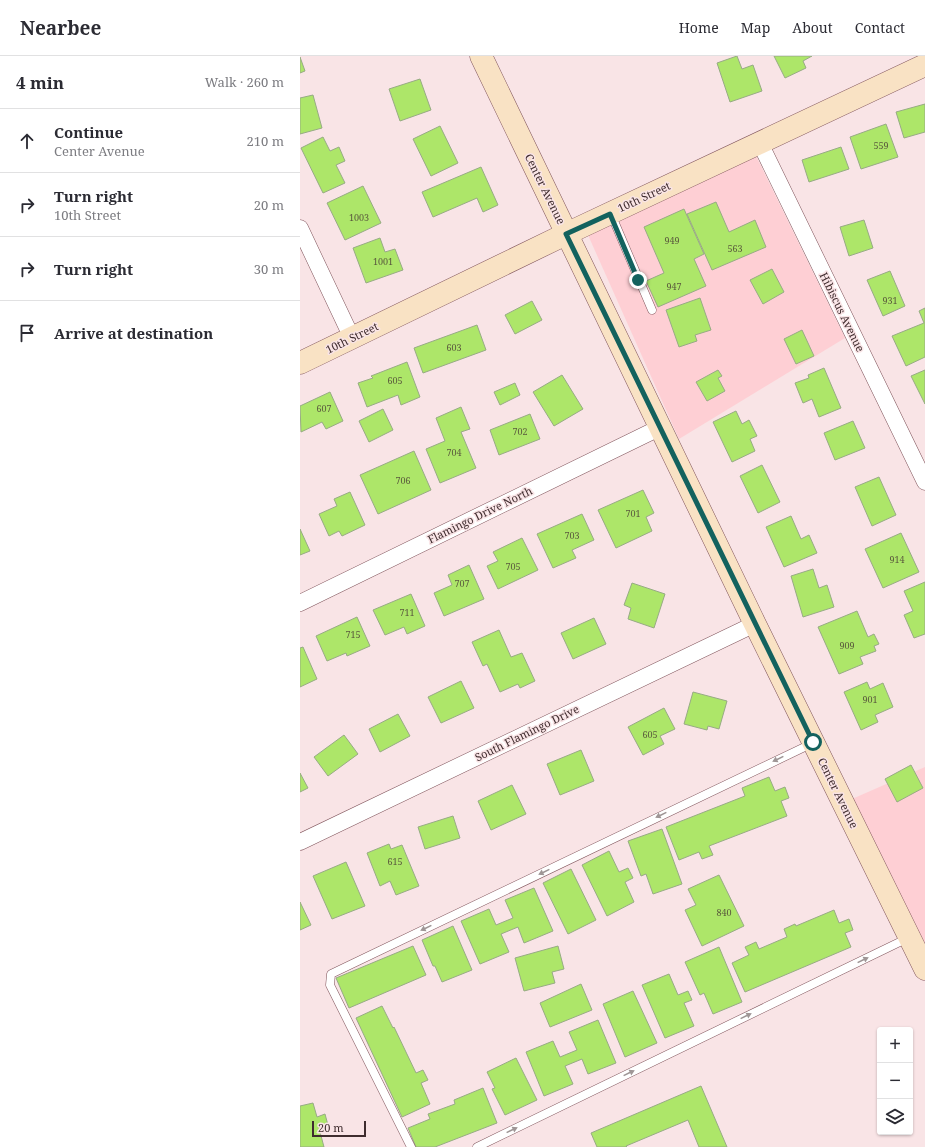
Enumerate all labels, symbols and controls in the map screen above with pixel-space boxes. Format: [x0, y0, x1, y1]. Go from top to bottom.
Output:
text: Nearbee [20, 15, 101, 41]
text: Home [679, 18, 719, 37]
text: Map [741, 18, 770, 37]
text: About [792, 18, 833, 37]
text: Contact [855, 18, 905, 37]
text: 4 min [16, 71, 64, 94]
text: Walk · 260 m [205, 73, 284, 91]
text: Continue [54, 122, 123, 142]
icon: ahead [16, 130, 38, 152]
text: 210 m [247, 132, 284, 150]
house number: 559 [873, 139, 889, 152]
text: Center Avenue [54, 142, 145, 160]
street label: Center Avenue [522, 151, 569, 227]
street label: 10th Street [615, 178, 673, 215]
text: Turn right [54, 186, 133, 206]
icon: right [16, 194, 38, 216]
text: 20 m [254, 196, 284, 214]
text: 10th Street [54, 206, 121, 224]
house number: 1003 [349, 211, 369, 224]
house number: 949 [664, 234, 680, 247]
house number: 563 [727, 242, 743, 255]
house number: 1001 [373, 255, 393, 268]
icon: right [16, 258, 38, 280]
text: Turn right [54, 259, 133, 279]
text: 30 m [254, 260, 284, 278]
street label: Hibiscus Avenue [817, 269, 868, 354]
route end [629, 271, 647, 289]
house number: 947 [666, 280, 682, 293]
house number: 931 [882, 294, 898, 307]
street label: 10th Street [323, 318, 381, 357]
icon: arrive [16, 322, 38, 344]
text: Arrive at destination [54, 323, 213, 343]
house number: 603 [446, 341, 462, 354]
house number: 605 [387, 374, 403, 387]
house number: 607 [316, 402, 332, 415]
house number: 702 [512, 425, 528, 438]
house number: 704 [446, 446, 462, 459]
house number: 706 [395, 474, 411, 487]
street label: Flamingo Drive North [425, 483, 535, 546]
house number: 701 [625, 507, 641, 520]
house number: 703 [564, 529, 580, 542]
house number: 914 [889, 553, 905, 566]
house number: 705 [505, 560, 521, 573]
house number: 707 [454, 577, 470, 590]
house number: 711 [399, 606, 415, 619]
house number: 715 [345, 628, 361, 641]
house number: 909 [839, 639, 855, 652]
house number: 901 [862, 693, 878, 706]
street label: South Flamingo Drive [472, 701, 581, 764]
house number: 605 [642, 728, 658, 741]
route start [804, 733, 822, 751]
street label: Center Avenue [815, 755, 862, 831]
one-way arrow [772, 756, 784, 762]
one-way arrow [655, 812, 667, 818]
house number: 615 [387, 855, 403, 868]
one-way arrow [538, 869, 549, 875]
house number: 840 [716, 906, 732, 919]
one-way arrow [421, 925, 432, 931]
one-way arrow [857, 957, 869, 963]
one-way arrow [740, 1013, 752, 1019]
map controls [877, 1027, 913, 1135]
button: + [877, 1027, 913, 1063]
button: − [877, 1063, 913, 1099]
one-way arrow [623, 1070, 635, 1076]
button: layers [877, 1099, 913, 1135]
scale bar [312, 1119, 366, 1138]
text: 20 m [318, 1120, 344, 1135]
one-way arrow [506, 1127, 518, 1133]

